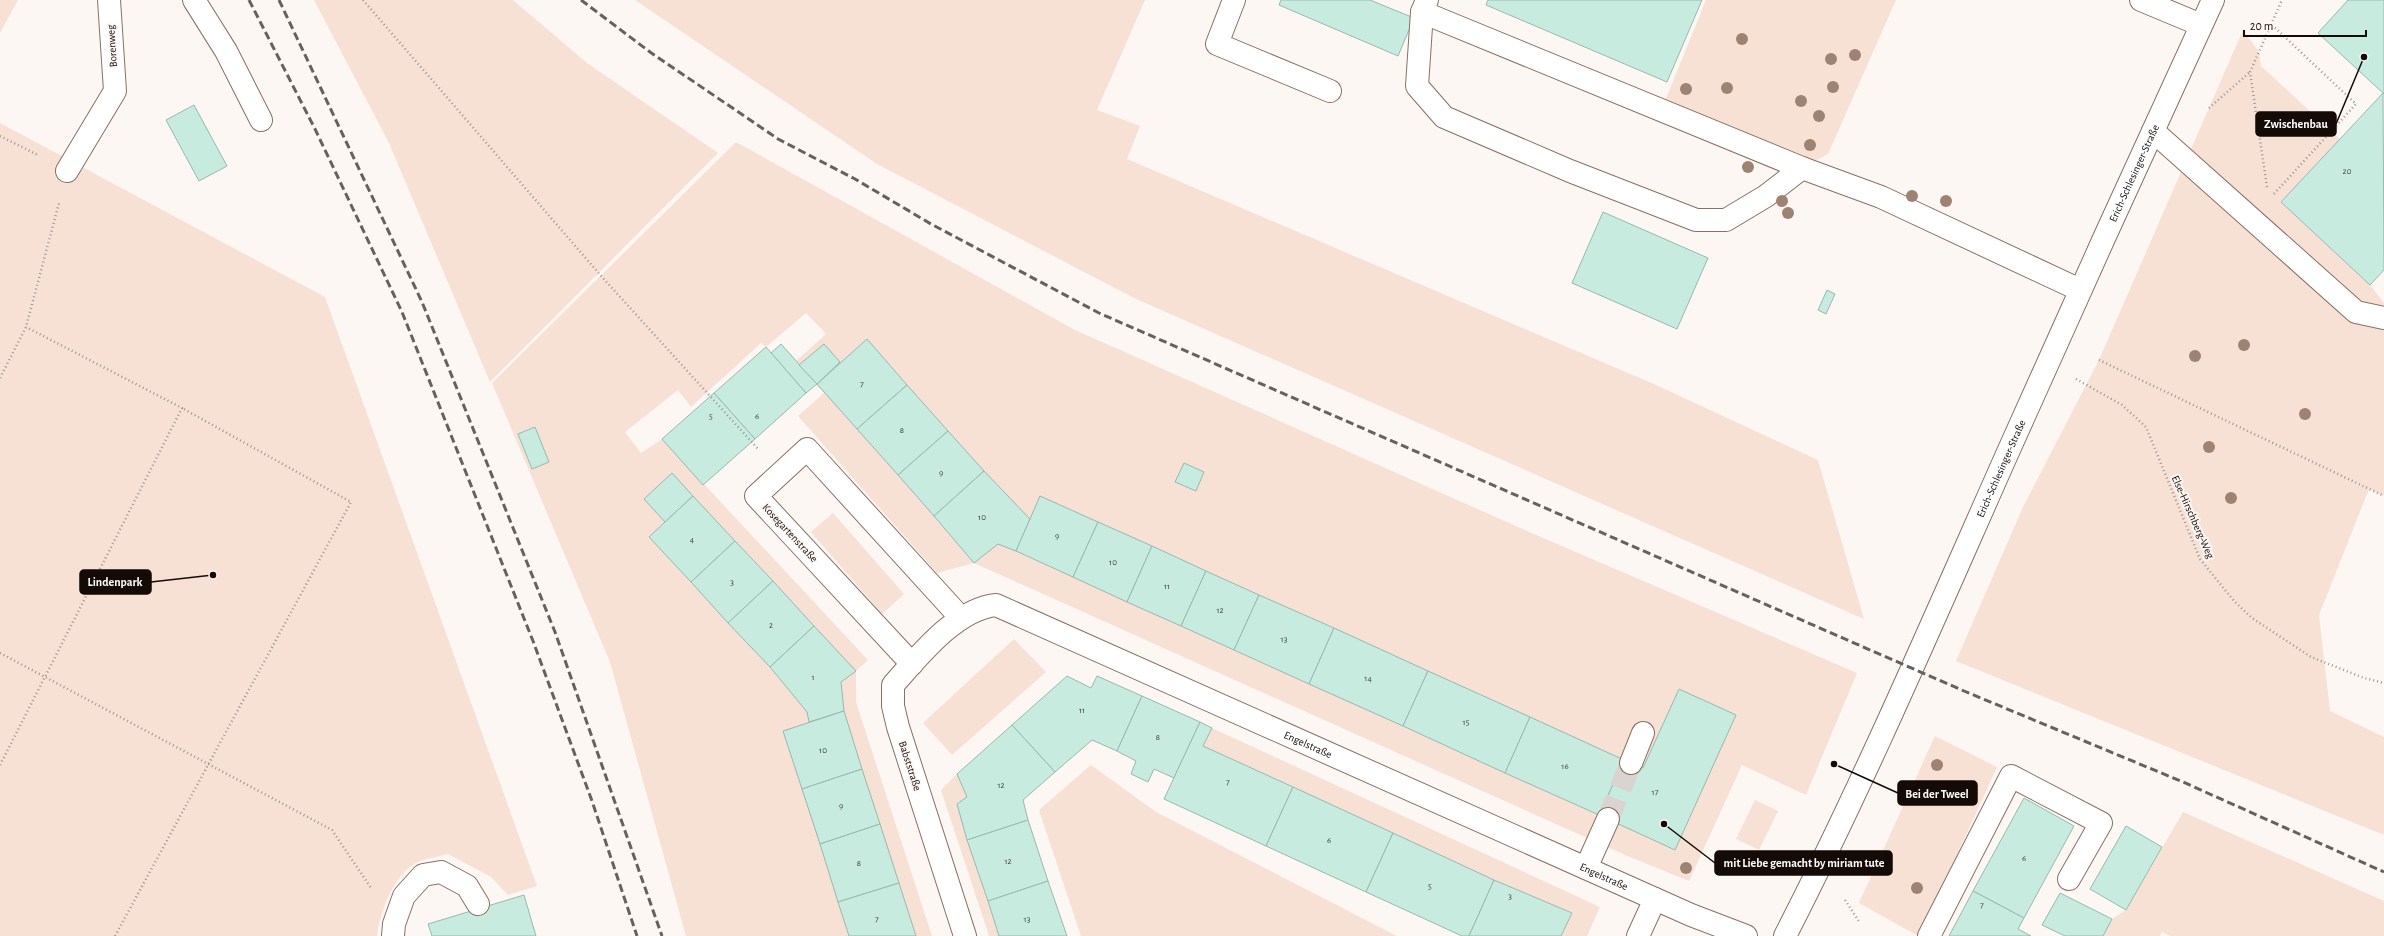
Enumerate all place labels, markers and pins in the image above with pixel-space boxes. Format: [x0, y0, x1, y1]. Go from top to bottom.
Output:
callout: Zwischenbau [2256, 112, 2336, 136]
callout: Lindenpark [80, 570, 151, 594]
callout: Bei der Tweel [1898, 781, 1977, 805]
callout: mit Liebe gemacht by miriam tute [1715, 851, 1892, 875]

